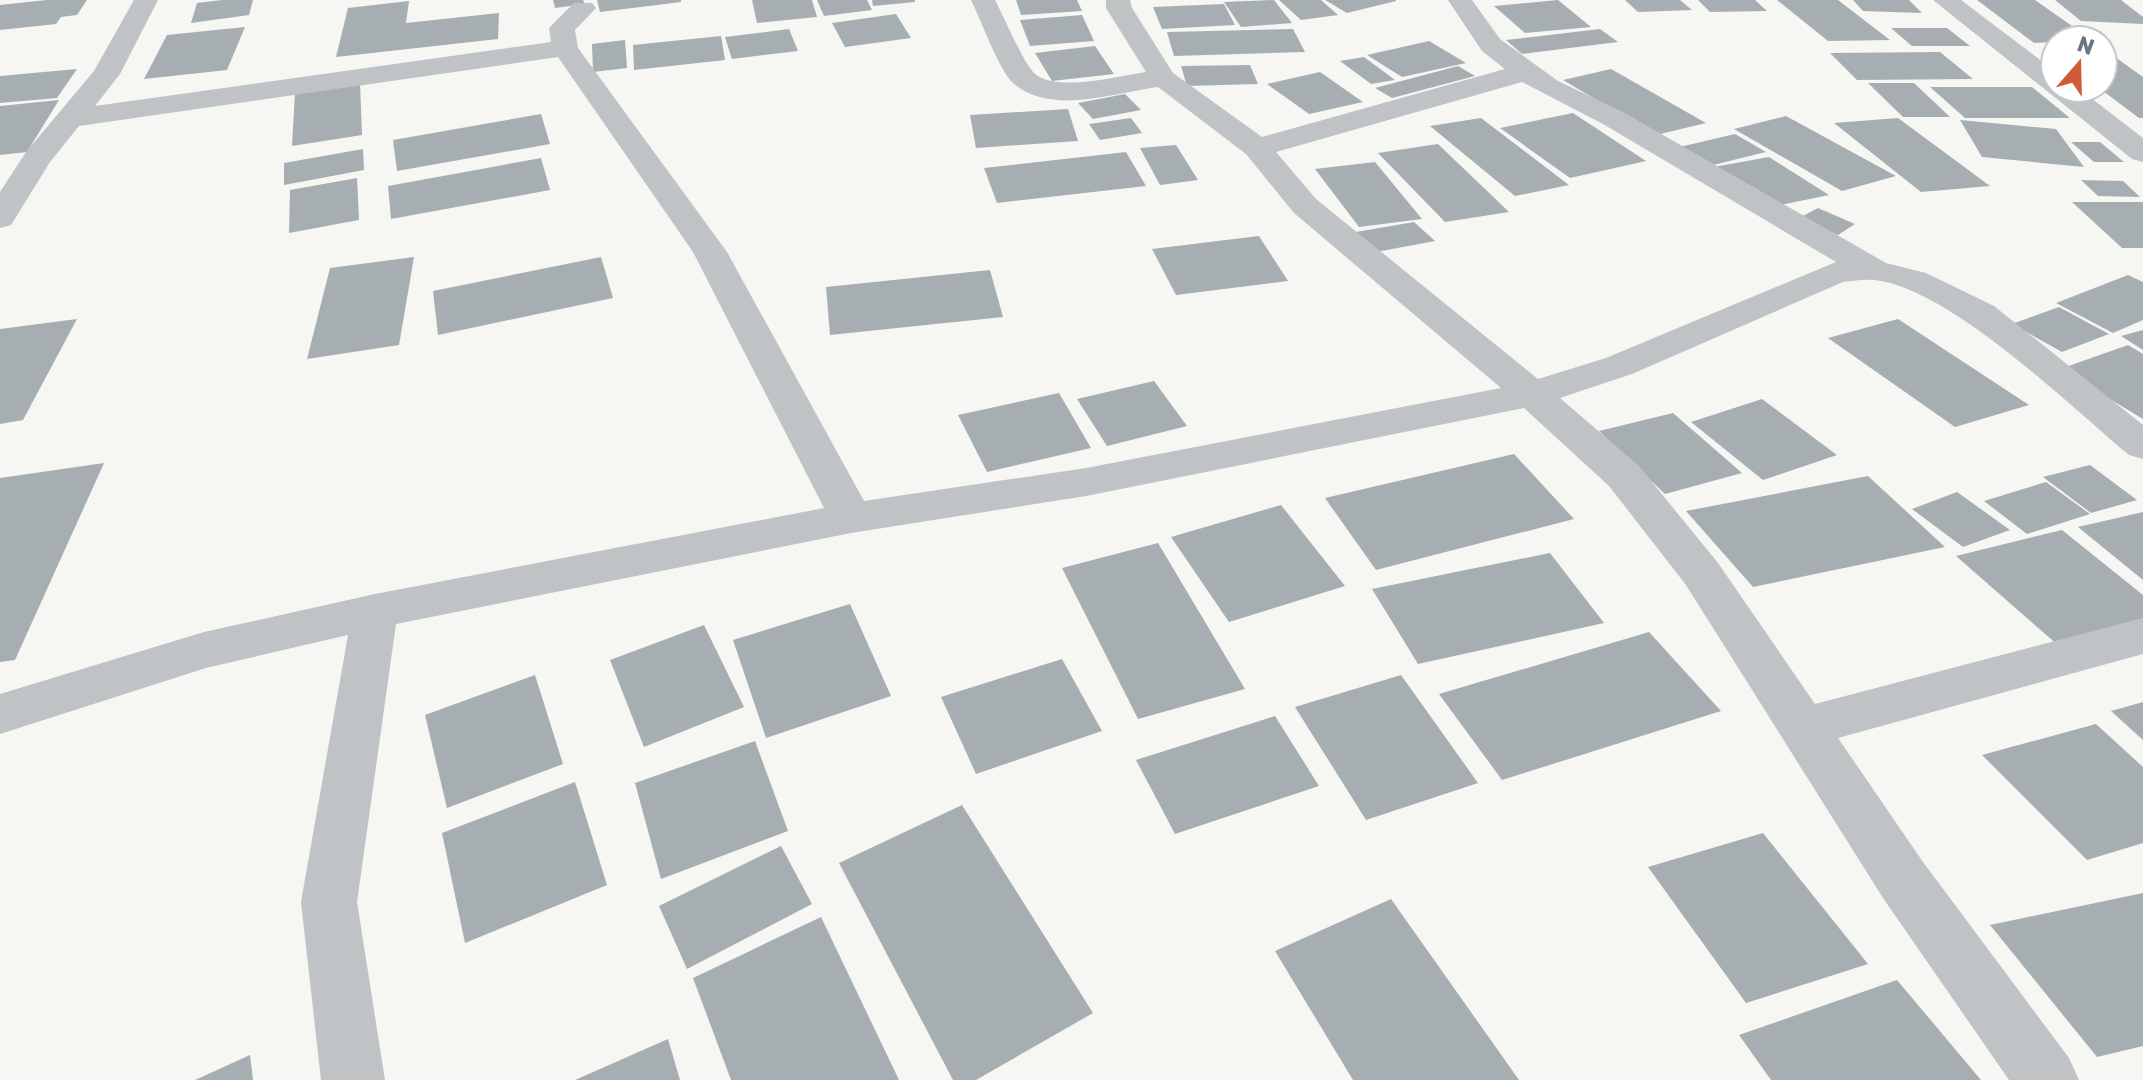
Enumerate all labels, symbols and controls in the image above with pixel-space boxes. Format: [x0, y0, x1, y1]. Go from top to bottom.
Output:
north arrow [2039, 24, 2119, 104]
text: N [2074, 30, 2098, 61]

